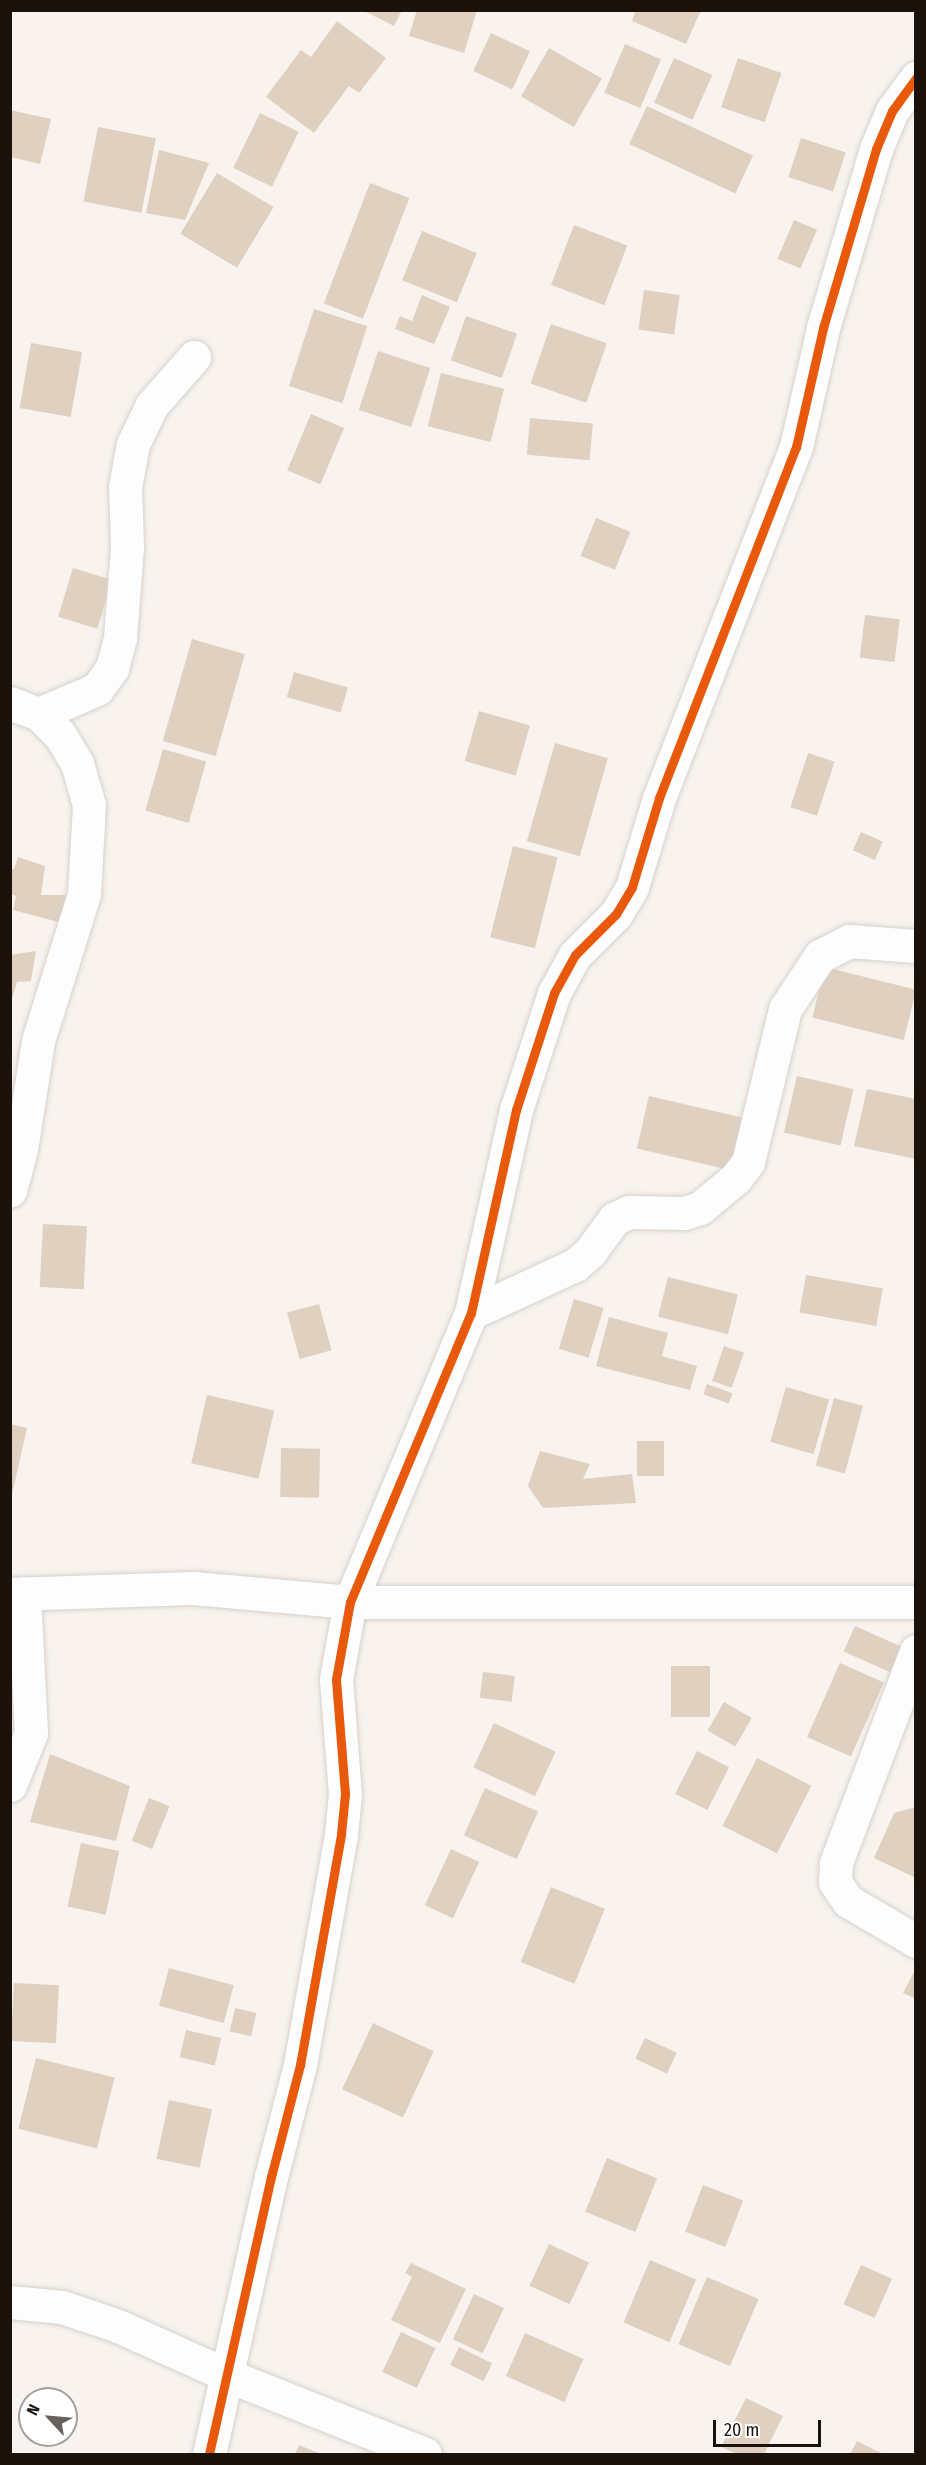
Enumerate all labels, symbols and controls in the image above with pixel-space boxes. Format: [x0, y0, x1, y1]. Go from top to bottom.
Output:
north arrow [18, 2387, 78, 2447]
text: N [23, 2401, 44, 2418]
scale bar [716, 2408, 824, 2446]
text: 20 m [724, 2419, 759, 2441]

